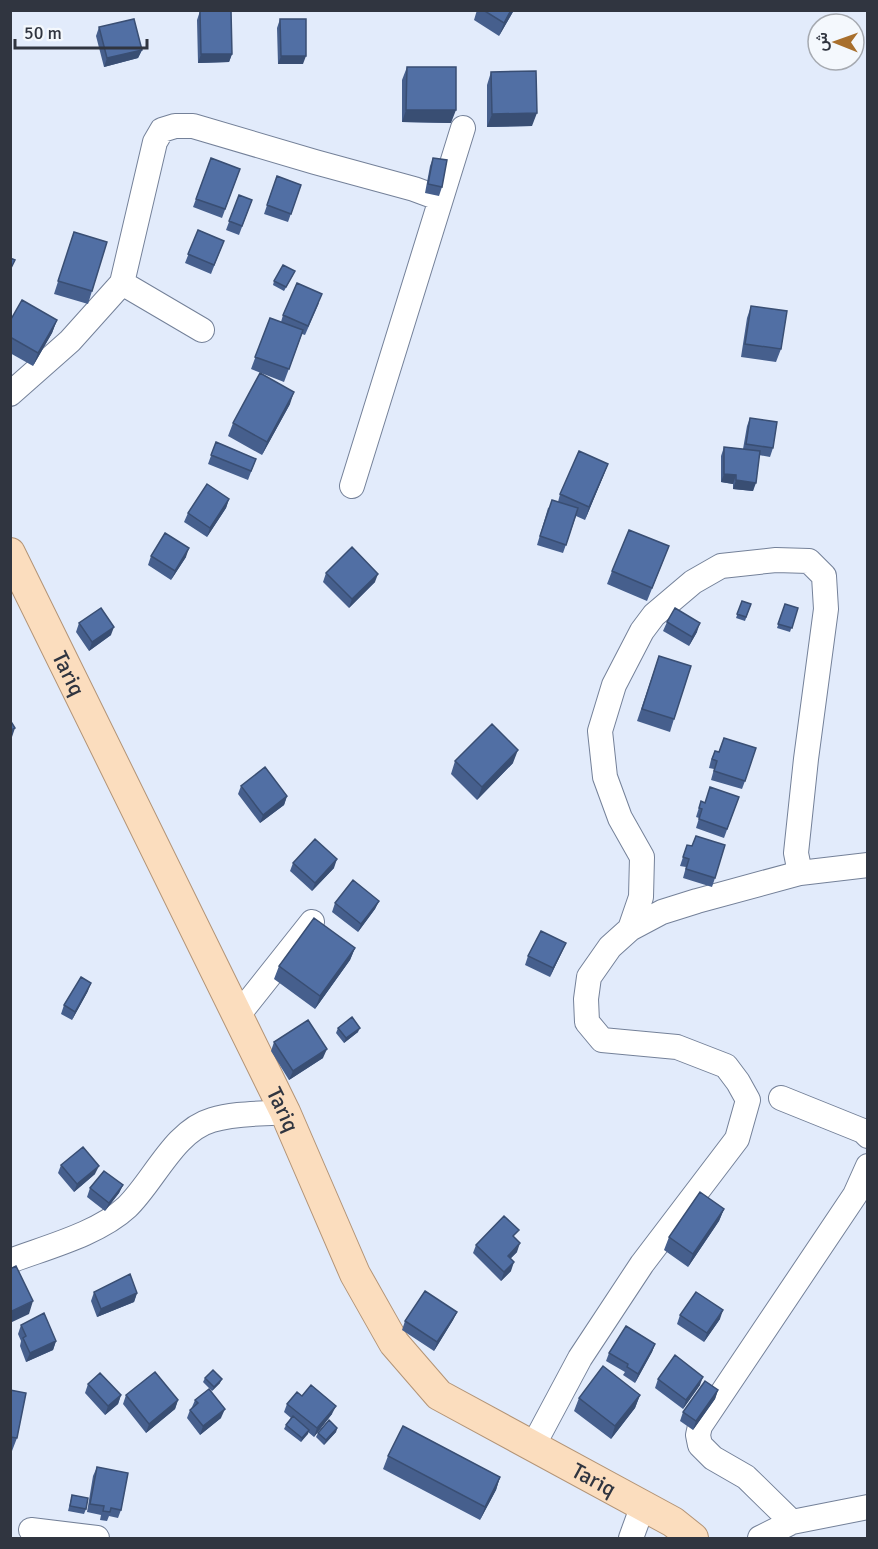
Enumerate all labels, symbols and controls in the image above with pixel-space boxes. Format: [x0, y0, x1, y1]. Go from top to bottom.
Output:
scale bar [15, 12, 147, 50]
north arrow [806, 12, 866, 72]
text: 50 m [24, 22, 62, 44]
text: ش [812, 32, 832, 52]
street label: Tariq [46, 647, 91, 700]
street label: Tariq [261, 1083, 305, 1136]
street label: Tariq [567, 1457, 621, 1503]

